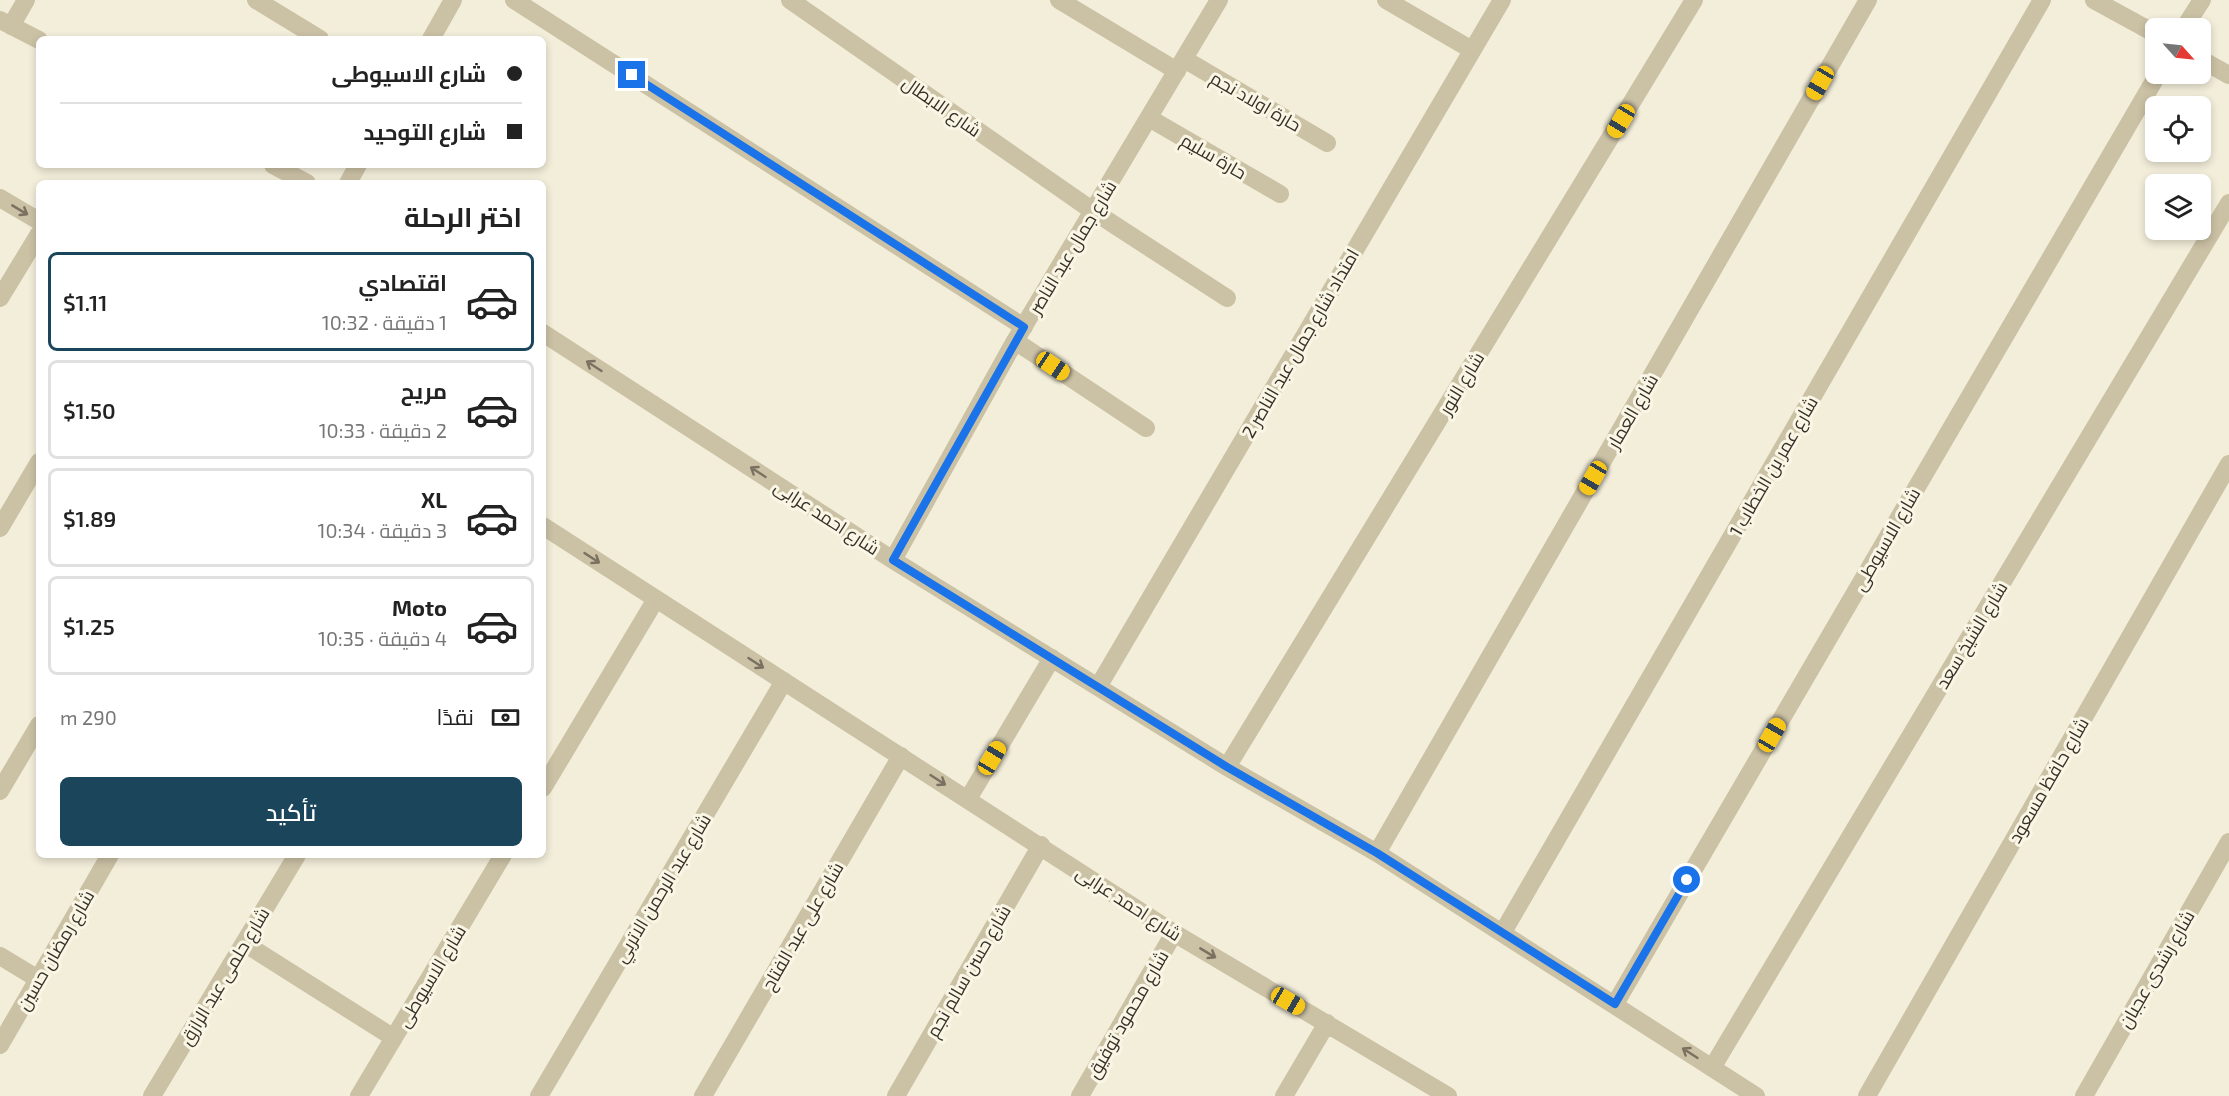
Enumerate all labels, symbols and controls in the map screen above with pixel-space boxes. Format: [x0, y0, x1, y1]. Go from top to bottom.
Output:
north arrow [2145, 18, 2211, 84]
map controls [2145, 18, 2211, 240]
text: شارع الاسيوطى [331, 60, 486, 86]
route end [618, 61, 645, 88]
car [1803, 63, 1837, 103]
street label: حارة اولاد نجم [1206, 66, 1305, 138]
street label: شارع الابطال [897, 71, 986, 143]
button: locate [2145, 96, 2211, 162]
car [1604, 101, 1638, 141]
text: شارع التوحيد [364, 118, 486, 144]
street label: حارة سليم [1176, 128, 1251, 185]
button: layers [2145, 174, 2211, 240]
street label: شارع جمال عبد الناصر [1023, 176, 1122, 320]
text: اختر الرحلة [404, 200, 522, 232]
one-way arrow [11, 204, 28, 216]
street label: امتداد شارع جمال عبد الناصر 2 [1237, 244, 1365, 443]
text: اقتصادي [358, 269, 447, 295]
icon: car [465, 275, 519, 329]
text: $1.11 [63, 289, 107, 315]
text: 1 دقيقة · 10:32 [322, 310, 447, 334]
car [1033, 348, 1073, 384]
street label: شارع النور [1433, 348, 1490, 420]
one-way arrow [587, 360, 603, 372]
street label: شارع العمار [1601, 370, 1664, 454]
text: مريح [401, 377, 447, 403]
icon: car [465, 383, 519, 437]
street label: شارع عمر بن الخطاب 1 [1724, 392, 1824, 541]
text: $1.50 [63, 397, 116, 423]
text: 2 دقيقة · 10:33 [319, 418, 447, 442]
car [1576, 458, 1610, 498]
one-way arrow [750, 466, 767, 478]
street label: شارع احمد عرابى [769, 475, 884, 561]
street label: شارع الاسيوطى [1848, 484, 1926, 595]
text: XL [421, 486, 447, 512]
icon: car [465, 491, 519, 545]
text: $1.89 [63, 505, 116, 531]
text: 3 دقيقة · 10:34 [318, 518, 447, 542]
one-way arrow [583, 552, 600, 564]
street label: شارع الشيخ سعد [1930, 578, 2013, 693]
text: Moto [392, 594, 447, 620]
icon: car [465, 599, 519, 653]
text: $1.25 [63, 613, 115, 639]
text: 4 دقيقة · 10:35 [318, 626, 447, 650]
one-way arrow [748, 657, 765, 670]
icon: cash [489, 701, 522, 734]
text: نقدًا [436, 703, 474, 729]
text: 290 m [60, 705, 117, 729]
street label: شارع حافظ مسعود [2003, 713, 2095, 848]
car [1755, 715, 1789, 755]
car [975, 738, 1009, 778]
one-way arrow [930, 773, 947, 786]
button: تأكيد [60, 777, 522, 846]
street label: شارع عبد الرحمن الاتربي [609, 810, 719, 968]
street label: شارع على عبد الفتاح [756, 858, 849, 995]
street label: شارع احمد عرابى [1071, 861, 1186, 947]
route start [1673, 866, 1700, 893]
street label: شارع رمضان حسين [12, 886, 100, 1015]
street label: شارع حسن سالم نجم [921, 901, 1017, 1042]
street label: شارع حلمى عبد الرازق [174, 903, 275, 1050]
street label: شارع رشدى عجبان [2113, 906, 2200, 1033]
street label: شارع الاسيوطى [392, 921, 472, 1032]
street label: شارع محمود توفيق [1081, 946, 1174, 1083]
one-way arrow [1199, 948, 1216, 960]
car [1268, 984, 1308, 1018]
one-way arrow [1682, 1047, 1698, 1059]

